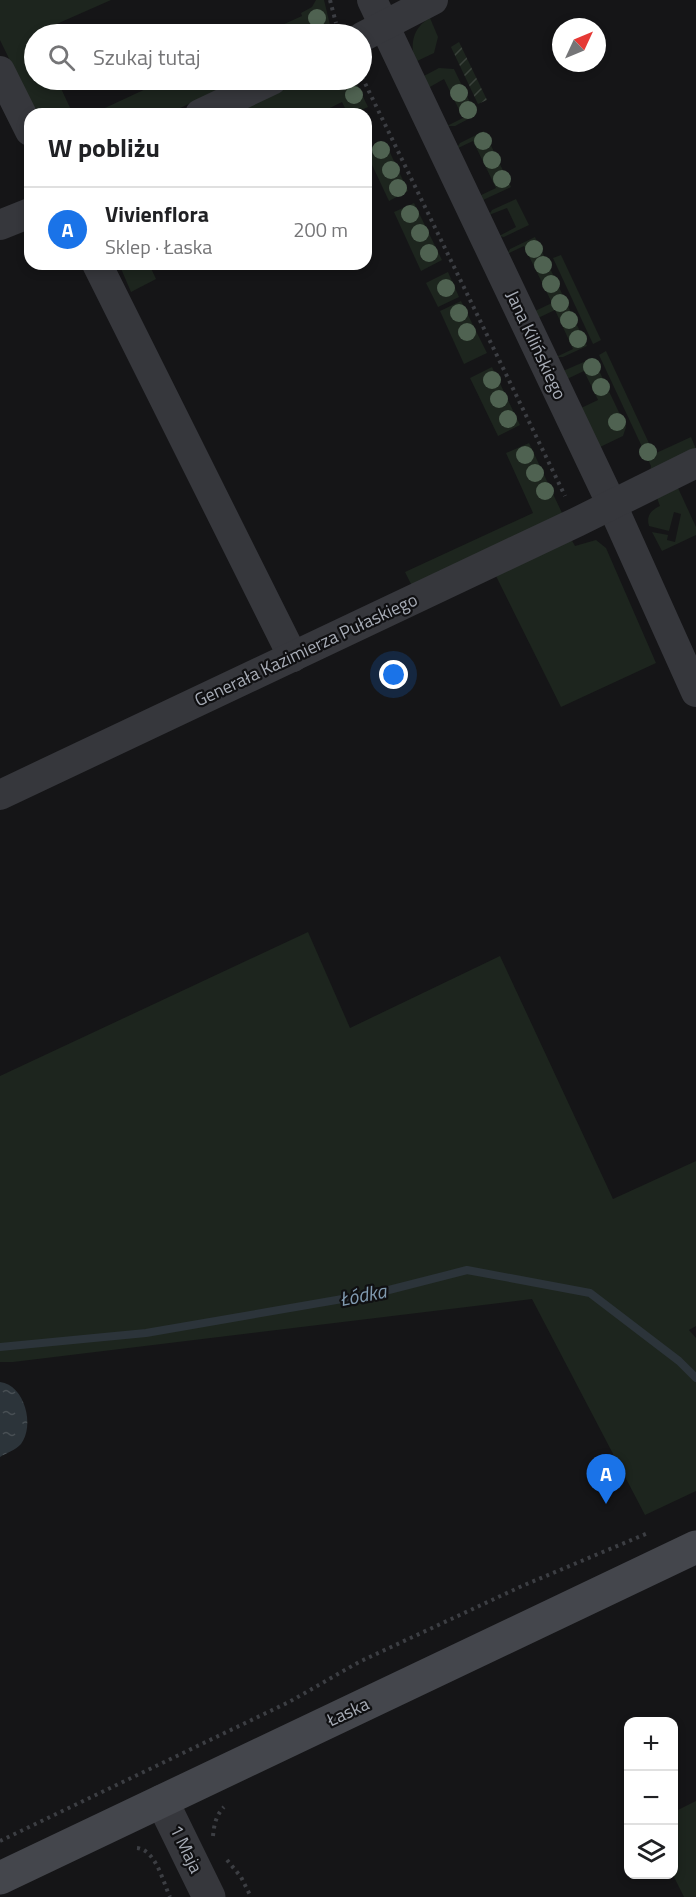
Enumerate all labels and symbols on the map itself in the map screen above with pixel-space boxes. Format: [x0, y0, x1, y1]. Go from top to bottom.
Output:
north arrow [552, 18, 606, 72]
street label: Jana Kilińskiego [499, 286, 574, 404]
street label: Generała Kazimierza Pułaskiego [190, 586, 422, 713]
your location [379, 660, 408, 689]
water label: Łódka [337, 1275, 390, 1314]
pin: A [586, 1454, 626, 1504]
street label: Łaska [321, 1690, 373, 1733]
street label: 1 Maja [163, 1820, 210, 1878]

